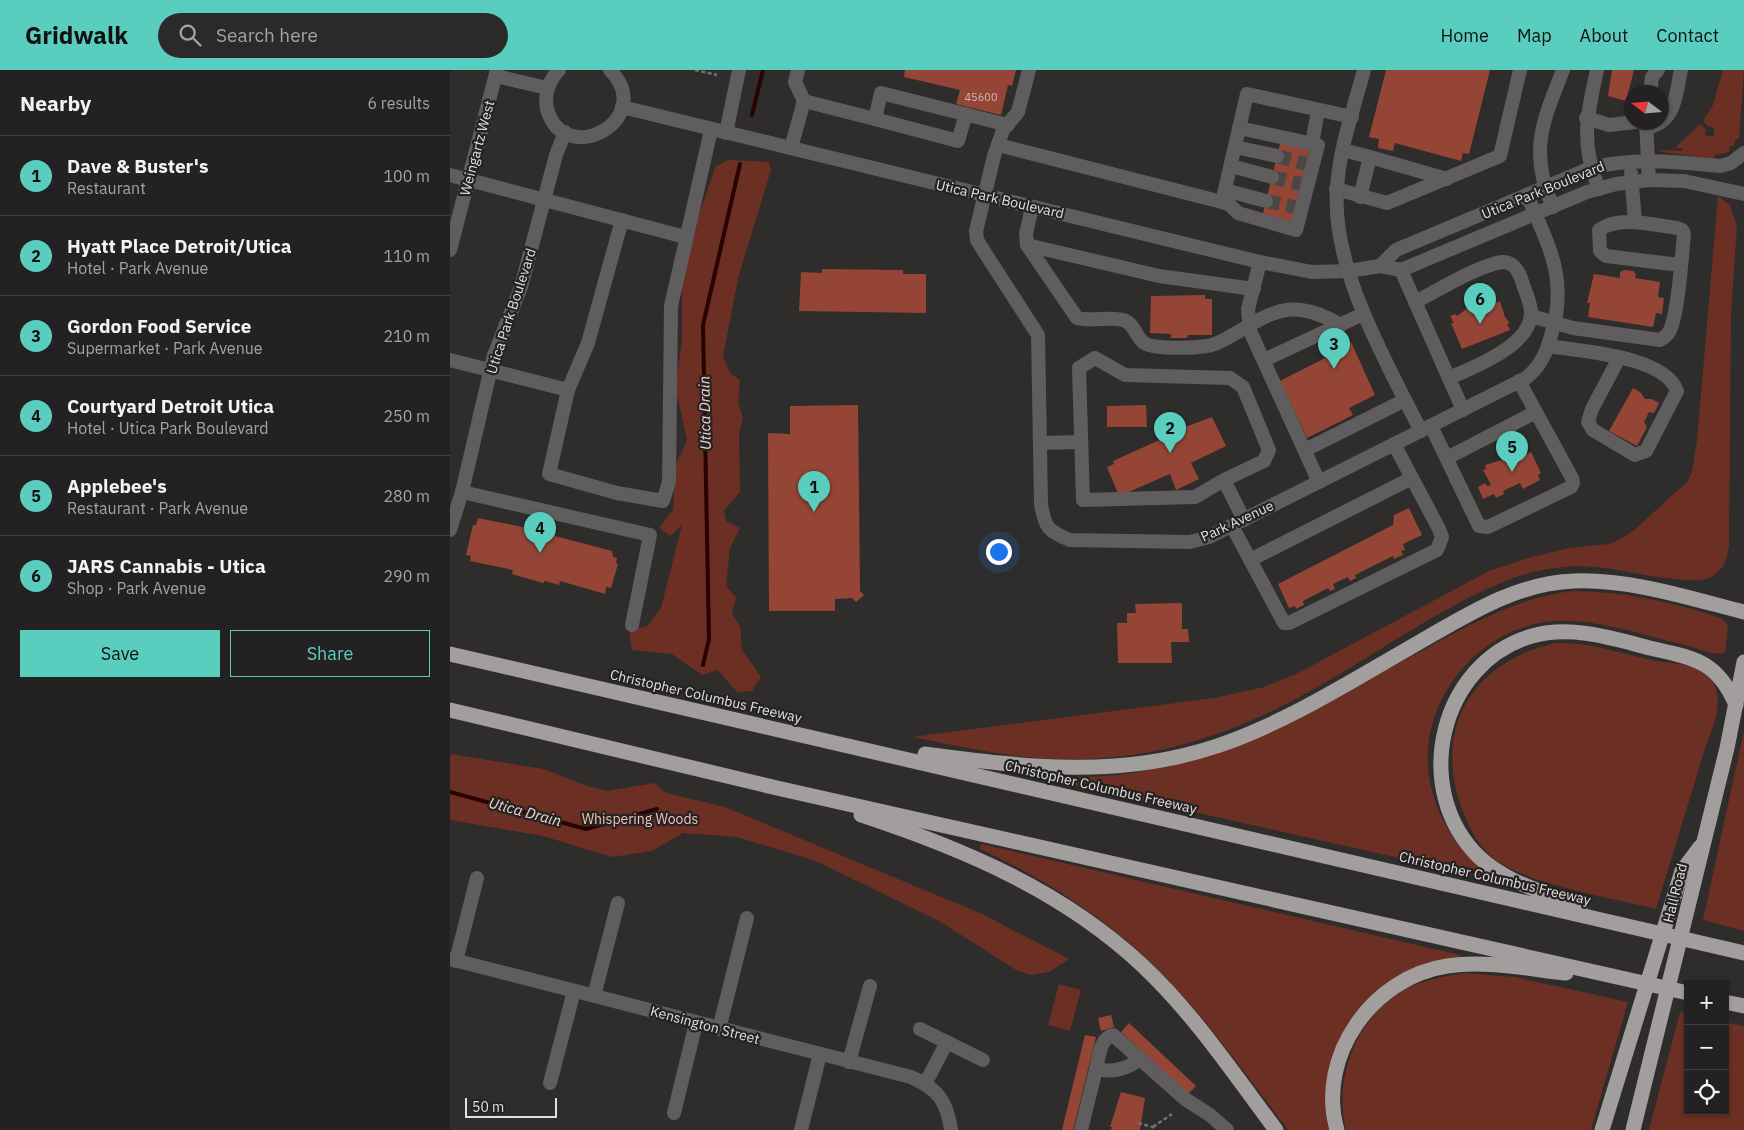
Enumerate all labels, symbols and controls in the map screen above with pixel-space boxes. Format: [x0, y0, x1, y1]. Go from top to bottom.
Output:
search box [158, 13, 508, 58]
text: Gridwalk [25, 19, 128, 51]
icon: search [176, 21, 204, 49]
text: Search here [216, 23, 318, 47]
text: Home [1441, 24, 1489, 47]
text: Map [1517, 24, 1552, 47]
text: About [1580, 24, 1628, 47]
text: Contact [1656, 24, 1719, 47]
north arrow [1624, 85, 1669, 130]
text: Nearby [20, 89, 91, 117]
house number: 45600 [965, 90, 998, 104]
text: 6 results [367, 93, 430, 113]
street label: Weingartz West [456, 98, 498, 198]
text: Dave & Buster's [67, 154, 209, 178]
street label: Utica Park Boulevard [1479, 157, 1607, 223]
text: 1 [31, 166, 41, 186]
text: 100 m [383, 166, 430, 186]
street label: Utica Park Boulevard [934, 175, 1066, 223]
text: Restaurant [67, 178, 146, 198]
text: Hyatt Place Detroit/Utica [67, 234, 292, 258]
text: 2 [31, 246, 41, 266]
text: 110 m [383, 246, 430, 266]
street label: Utica Park Boulevard [482, 246, 540, 376]
text: Hotel · Park Avenue [67, 258, 208, 278]
pin: 6 [1464, 283, 1496, 324]
text: Gordon Food Service [67, 314, 251, 338]
text: 3 [31, 326, 41, 346]
text: 210 m [383, 326, 430, 346]
pin: 3 [1318, 328, 1350, 369]
text: Supermarket · Park Avenue [67, 338, 263, 358]
water label: Utica Drain [694, 376, 715, 450]
text: Courtyard Detroit Utica [67, 394, 274, 418]
text: 4 [31, 406, 41, 426]
text: 250 m [383, 406, 430, 426]
pin: 2 [1154, 412, 1186, 453]
text: Hotel · Utica Park Boulevard [67, 418, 269, 438]
pin: 5 [1496, 431, 1528, 472]
pin: 1 [798, 471, 830, 512]
text: Applebee's [67, 474, 167, 498]
text: 5 [31, 486, 41, 506]
text: 280 m [383, 486, 430, 506]
street label: Park Avenue [1198, 496, 1277, 546]
text: Restaurant · Park Avenue [67, 498, 248, 518]
pin: 4 [524, 512, 556, 553]
your location [986, 539, 1012, 565]
text: JARS Cannabis - Utica [67, 554, 266, 578]
text: 6 [31, 566, 41, 586]
text: 290 m [383, 566, 430, 586]
text: Shop · Park Avenue [67, 578, 206, 598]
button: Save [20, 630, 220, 677]
button: Share [230, 630, 430, 677]
street label: Christopher Columbus Freeway [608, 665, 804, 727]
street label: Christopher Columbus Freeway [1003, 756, 1199, 818]
water label: Utica Drain [487, 793, 564, 830]
park label: Whispering Woods [582, 810, 699, 828]
street label: Christopher Columbus Freeway [1397, 847, 1593, 909]
street label: Hall Road [1659, 862, 1691, 924]
map controls [1684, 980, 1729, 1115]
button: + [1684, 980, 1729, 1025]
street label: Kensington Street [648, 1002, 762, 1048]
button: − [1684, 1025, 1729, 1070]
button: locate [1684, 1070, 1729, 1115]
scale bar [465, 1095, 558, 1118]
text: 50 m [472, 1098, 504, 1116]

